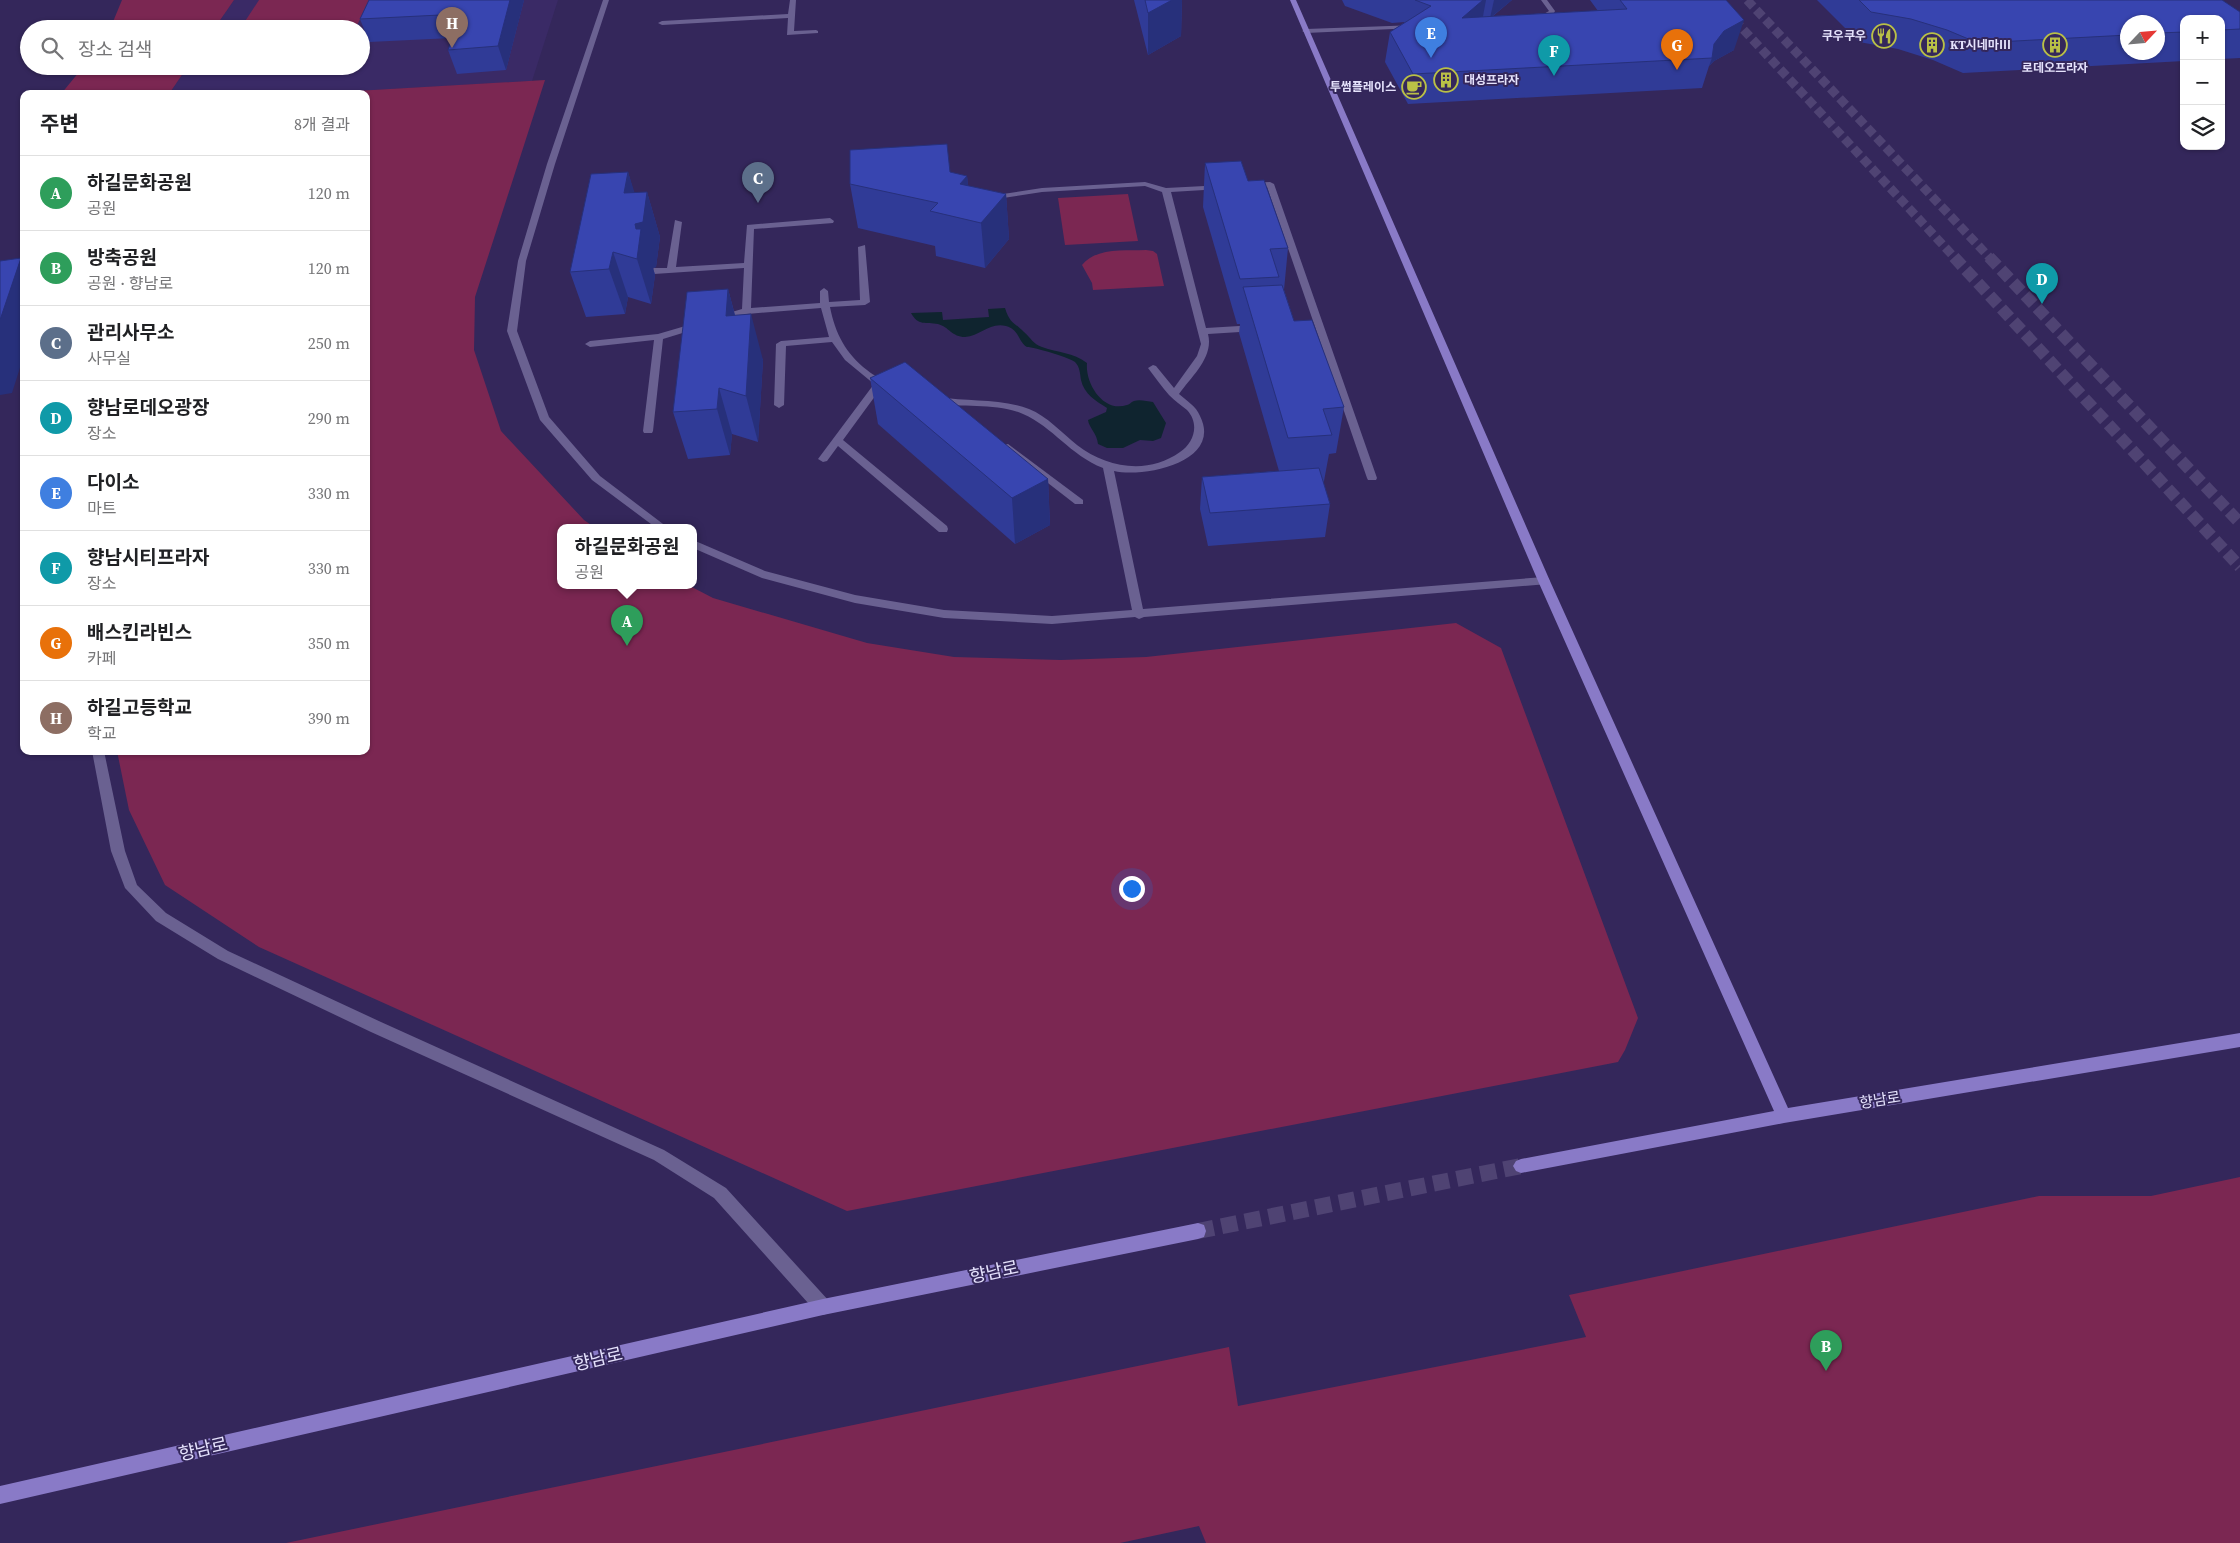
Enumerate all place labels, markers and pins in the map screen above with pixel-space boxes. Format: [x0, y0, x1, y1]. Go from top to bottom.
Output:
pin: H [436, 7, 468, 48]
pin: E [1415, 17, 1447, 58]
restaurant icon: 쿠우쿠우 [1871, 23, 1897, 49]
place label: 쿠우쿠우 [1822, 28, 1866, 44]
pin: G [1661, 29, 1693, 70]
building icon: KT시네마Ⅲ [1919, 32, 1945, 58]
building icon: 로데오프라자 [2042, 32, 2068, 58]
pin: F [1538, 35, 1570, 76]
place label: KT시네마Ⅲ [1950, 37, 2011, 53]
place label: 로데오프라자 [2022, 60, 2088, 76]
building icon: 대성프라자 [1433, 67, 1459, 93]
place label: 대성프라자 [1464, 72, 1519, 88]
cafe icon: 투썸플레이스 [1401, 74, 1427, 100]
place label: 투썸플레이스 [1330, 79, 1396, 95]
pin: C [742, 162, 774, 203]
pin: D [2026, 263, 2058, 304]
pin: A [611, 605, 643, 646]
pin: B [1810, 1330, 1842, 1371]

